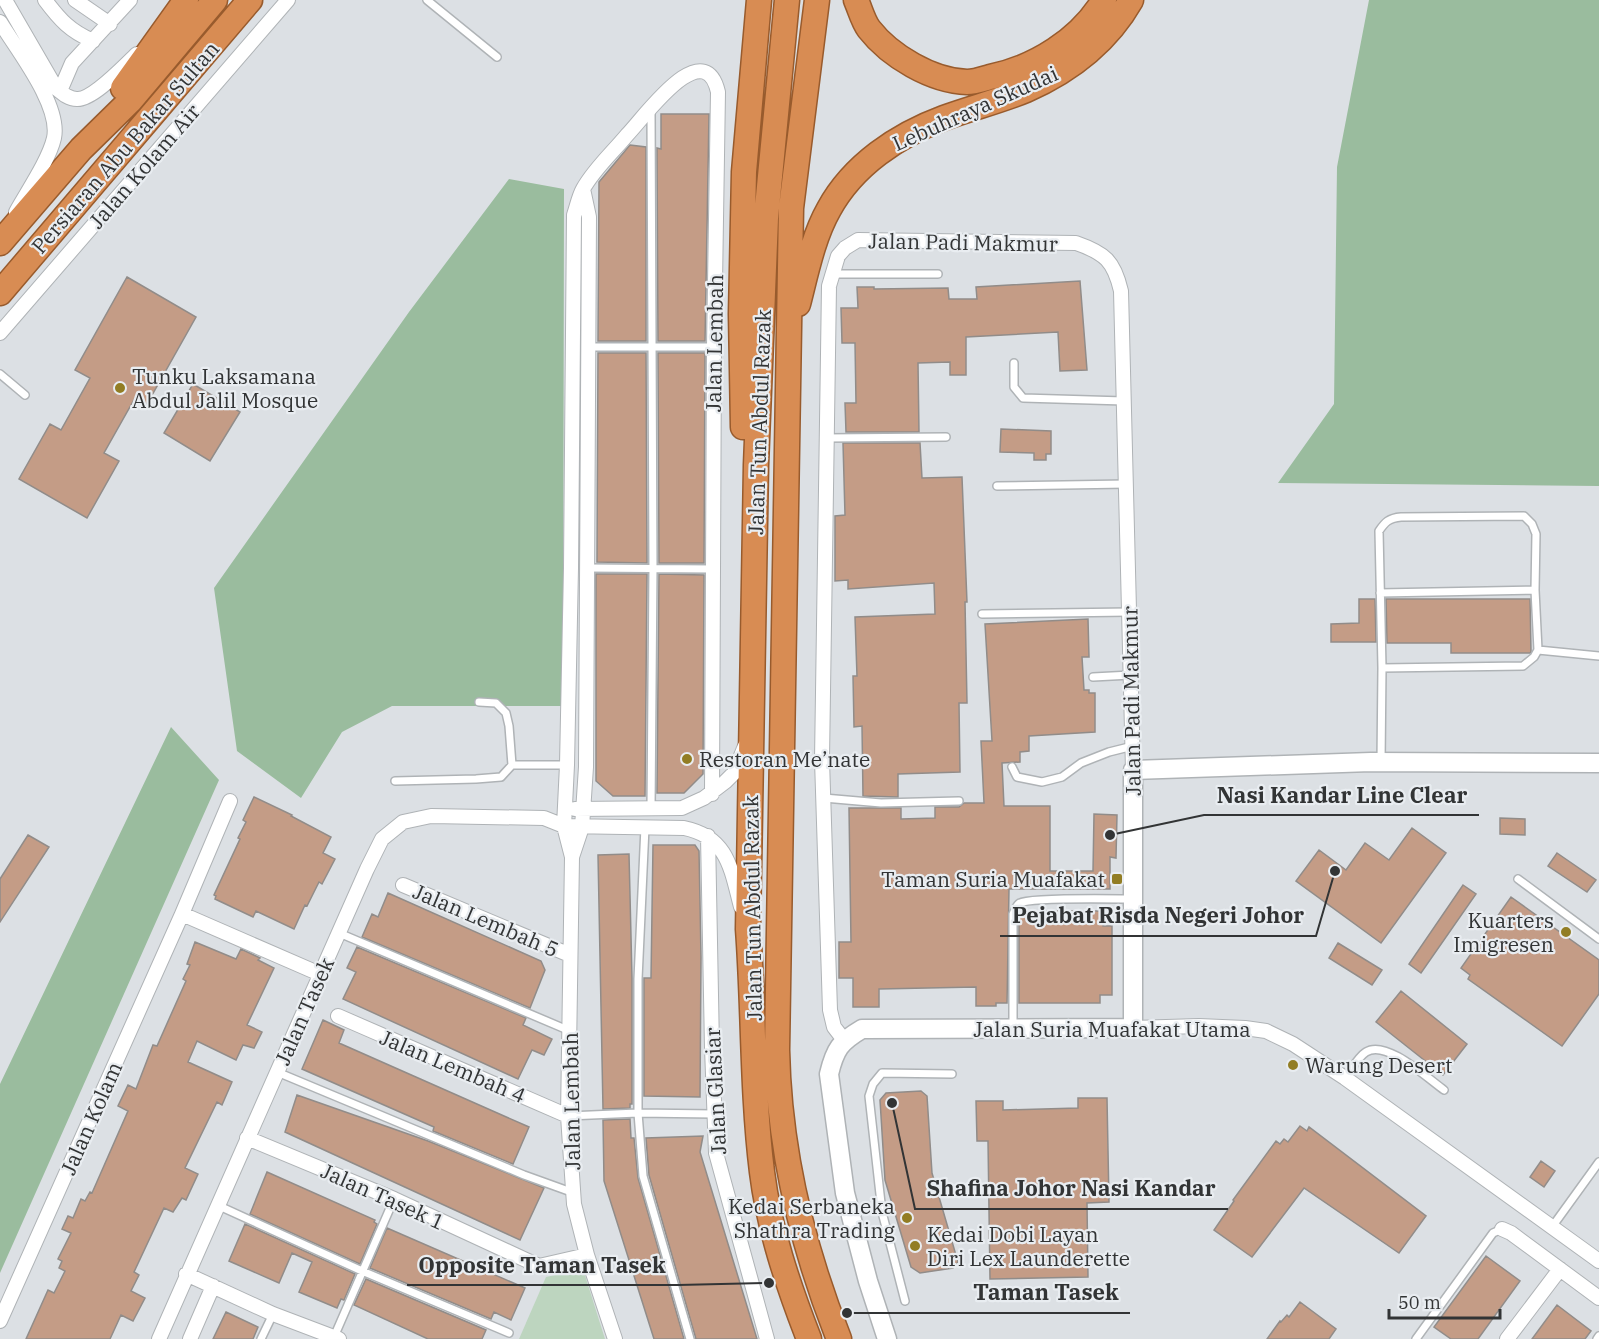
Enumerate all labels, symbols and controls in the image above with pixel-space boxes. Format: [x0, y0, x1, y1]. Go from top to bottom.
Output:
street label: Persiaran Abu Bakar Sultan [25, 35, 225, 259]
street label: Lebuhraya Skudai [888, 59, 1062, 157]
street label: Jalan Kolam Air [82, 97, 206, 234]
street label: Jalan Padi Makmur [868, 226, 1059, 258]
street label: Jalan Lembah [699, 274, 729, 412]
street label: Jalan Tun Abdul Razak [741, 308, 777, 535]
place label: Tunku Laksamana Abdul Jalil Mosque [132, 362, 318, 414]
marker: Tunku Laksamana Abdul Jalil Mosque [113, 381, 127, 395]
street label: Jalan Padi Makmur [1115, 605, 1147, 796]
place label: Restoran Me’nate [699, 745, 870, 773]
marker: Restoran Me’nate [680, 752, 694, 766]
callout: Nasi Kandar Line Clear [1204, 775, 1479, 815]
text: Nasi Kandar Line Clear [1217, 780, 1468, 809]
street label: Jalan Tun Abdul Razak [736, 794, 768, 1021]
place label: Taman Suria Muafakat [881, 865, 1105, 893]
marker: Taman Suria Muafakat [1110, 872, 1124, 886]
street label: Jalan Lembah 5 [409, 877, 563, 963]
callout: Pejabat Risda Negeri Johor [1000, 896, 1316, 936]
text: Pejabat Risda Negeri Johor [1012, 900, 1304, 929]
place label: Kuarters Imigresen [1453, 906, 1554, 958]
marker: Kuarters Imigresen [1559, 925, 1573, 939]
street label: Jalan Tasek [268, 952, 340, 1069]
street label: Jalan Suria Muafakat Utama [973, 1015, 1251, 1043]
street label: Jalan Lembah 4 [376, 1023, 530, 1109]
street label: Jalan Glasiar [698, 1026, 732, 1155]
street label: Jalan Lembah [556, 1032, 586, 1170]
place label: Warung Desert [1305, 1051, 1452, 1079]
street label: Jalan Kolam [54, 1057, 128, 1179]
marker: Warung Desert [1286, 1058, 1300, 1072]
street label: Jalan Tasek 1 [317, 1156, 449, 1236]
callout: Shafina Johor Nasi Kandar [915, 1169, 1228, 1209]
text: Shafina Johor Nasi Kandar [926, 1173, 1216, 1202]
place label: Kedai Serbaneka Shathra Trading [728, 1192, 896, 1244]
marker: Kedai Serbaneka Shathra Trading [900, 1211, 914, 1225]
place label: Kedai Dobi Layan Diri Lex Launderette [927, 1220, 1130, 1272]
marker: Kedai Dobi Layan Diri Lex Launderette [908, 1239, 922, 1253]
callout: Opposite Taman Tasek [407, 1245, 678, 1285]
text: Opposite Taman Tasek [418, 1250, 666, 1279]
callout: Taman Tasek [961, 1273, 1130, 1313]
text: Taman Tasek [973, 1277, 1119, 1306]
scale bar [1389, 1282, 1500, 1320]
text: 50 m [1398, 1291, 1441, 1314]

